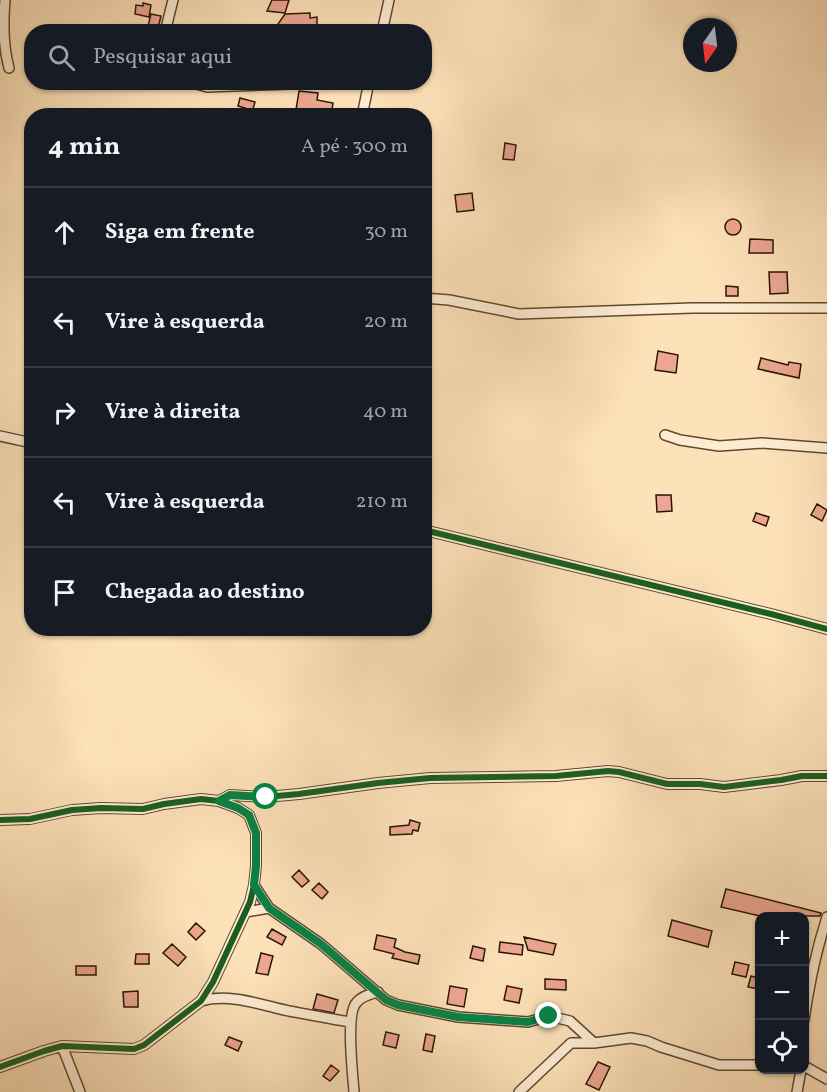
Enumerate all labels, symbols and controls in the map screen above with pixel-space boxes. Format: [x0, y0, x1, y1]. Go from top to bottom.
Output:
north arrow [683, 18, 737, 72]
search box [24, 24, 432, 90]
icon: search [45, 41, 78, 74]
text: Pesquisar aqui [93, 42, 232, 73]
text: 4 min [48, 129, 120, 165]
text: A pé · 300 m [301, 133, 408, 161]
icon: ahead [48, 216, 81, 249]
text: Siga em frente [105, 217, 255, 248]
text: 30 m [364, 218, 408, 246]
icon: left [48, 306, 81, 339]
text: Vire à esquerda [105, 307, 265, 338]
text: 20 m [364, 308, 408, 336]
icon: right [48, 396, 81, 429]
text: Vire à direita [105, 397, 241, 428]
text: 40 m [363, 398, 408, 426]
icon: left [48, 486, 81, 519]
text: Vire à esquerda [105, 487, 265, 518]
text: 210 m [356, 488, 408, 516]
icon: arrive [48, 576, 81, 609]
text: Chegada ao destino [105, 577, 305, 608]
route start [252, 783, 278, 809]
map controls [755, 912, 809, 1074]
button: + [755, 912, 809, 966]
button: − [755, 966, 809, 1020]
route end [535, 1002, 561, 1028]
button: locate [755, 1020, 809, 1074]

